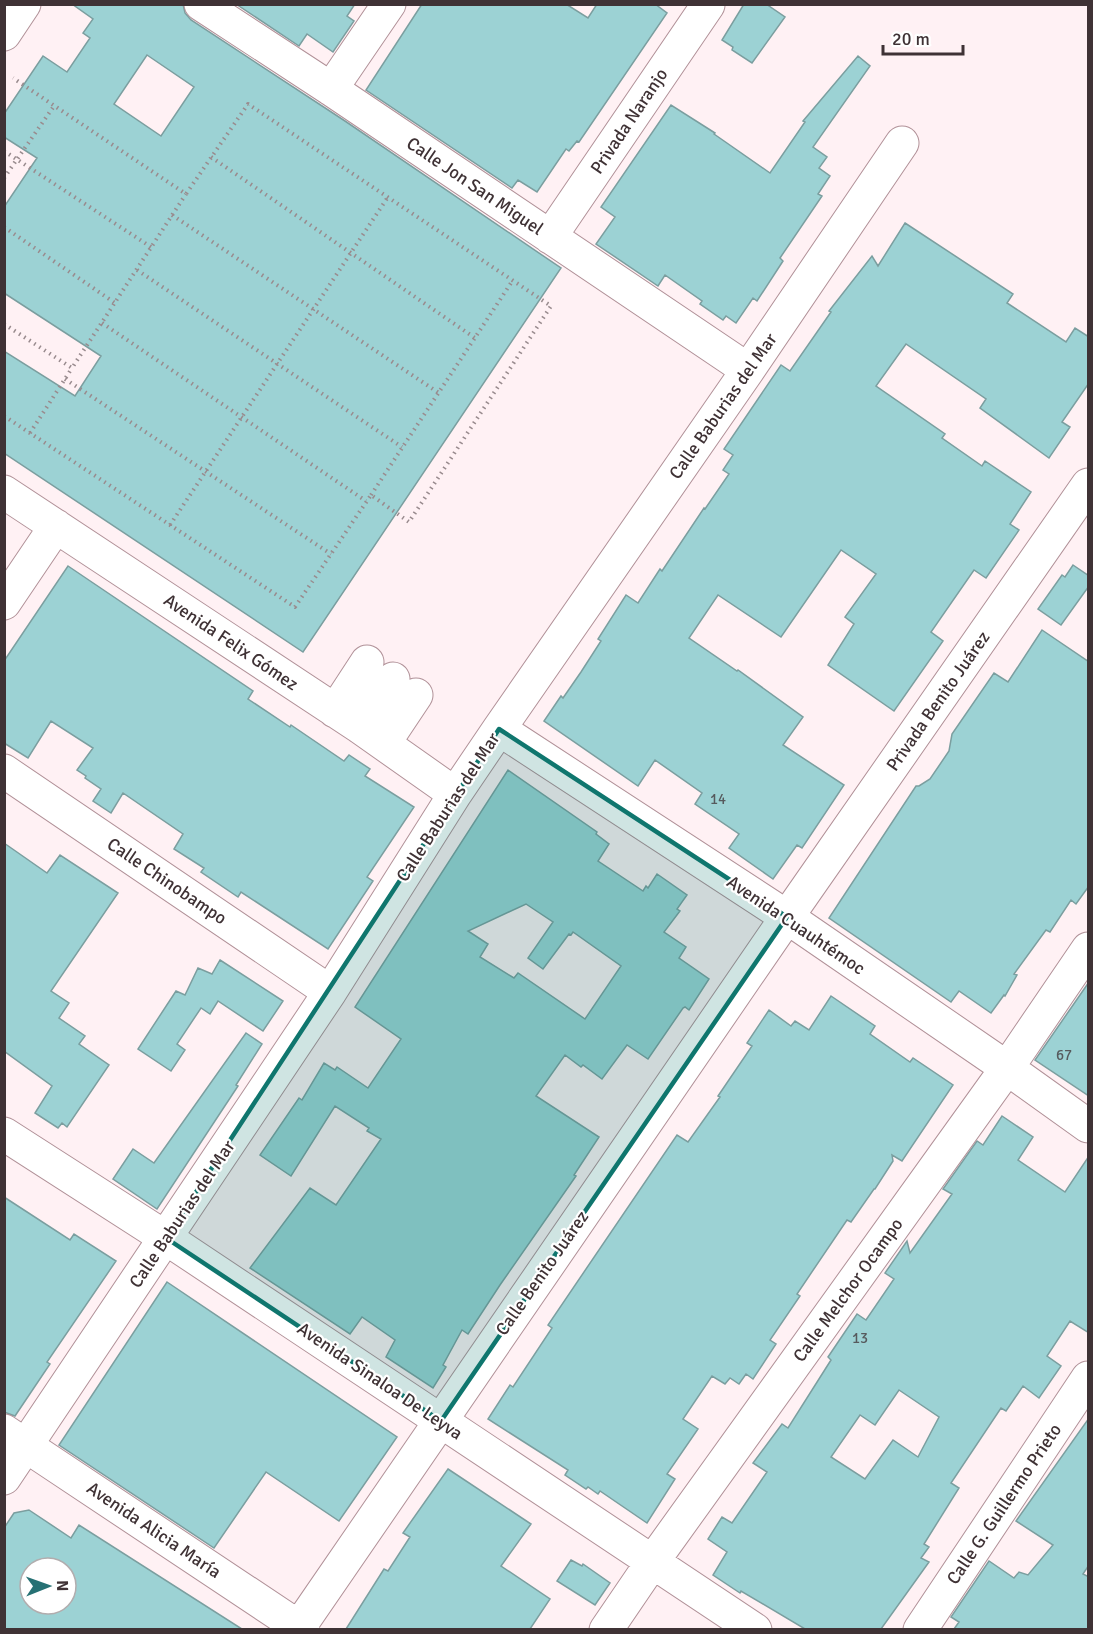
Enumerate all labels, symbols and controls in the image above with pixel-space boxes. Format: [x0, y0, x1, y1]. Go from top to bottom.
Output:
scale bar [883, 18, 962, 56]
text: 20 m [892, 28, 930, 50]
street label: Privada Naranjo [586, 64, 672, 178]
street label: Calle Jon San Miguel [402, 132, 548, 240]
street label: Calle Baburias del Mar [664, 328, 782, 483]
street label: Avenida Felix Gómez [160, 589, 302, 695]
street label: Privada Benito Juárez [881, 627, 995, 775]
street label: Calle Baburias del Mar [392, 728, 505, 886]
house number: 14 [710, 790, 726, 808]
street label: Calle Chinobampo [103, 833, 231, 929]
street label: Avenida Cuauhtémoc [723, 871, 869, 979]
house number: 67 [1056, 1046, 1072, 1064]
street label: Calle Baburias del Mar [124, 1136, 240, 1292]
street label: Calle Benito Juárez [491, 1206, 593, 1340]
street label: Calle Melchor Ocampo [788, 1214, 908, 1366]
street label: Avenida Sinaloa De Leyva [293, 1318, 467, 1444]
house number: 13 [852, 1329, 868, 1347]
street label: Calle G. Guillermo Prieto [942, 1419, 1066, 1589]
street label: Avenida Alicia María [83, 1477, 225, 1583]
north arrow [18, 1556, 78, 1616]
text: N [52, 1580, 72, 1591]

